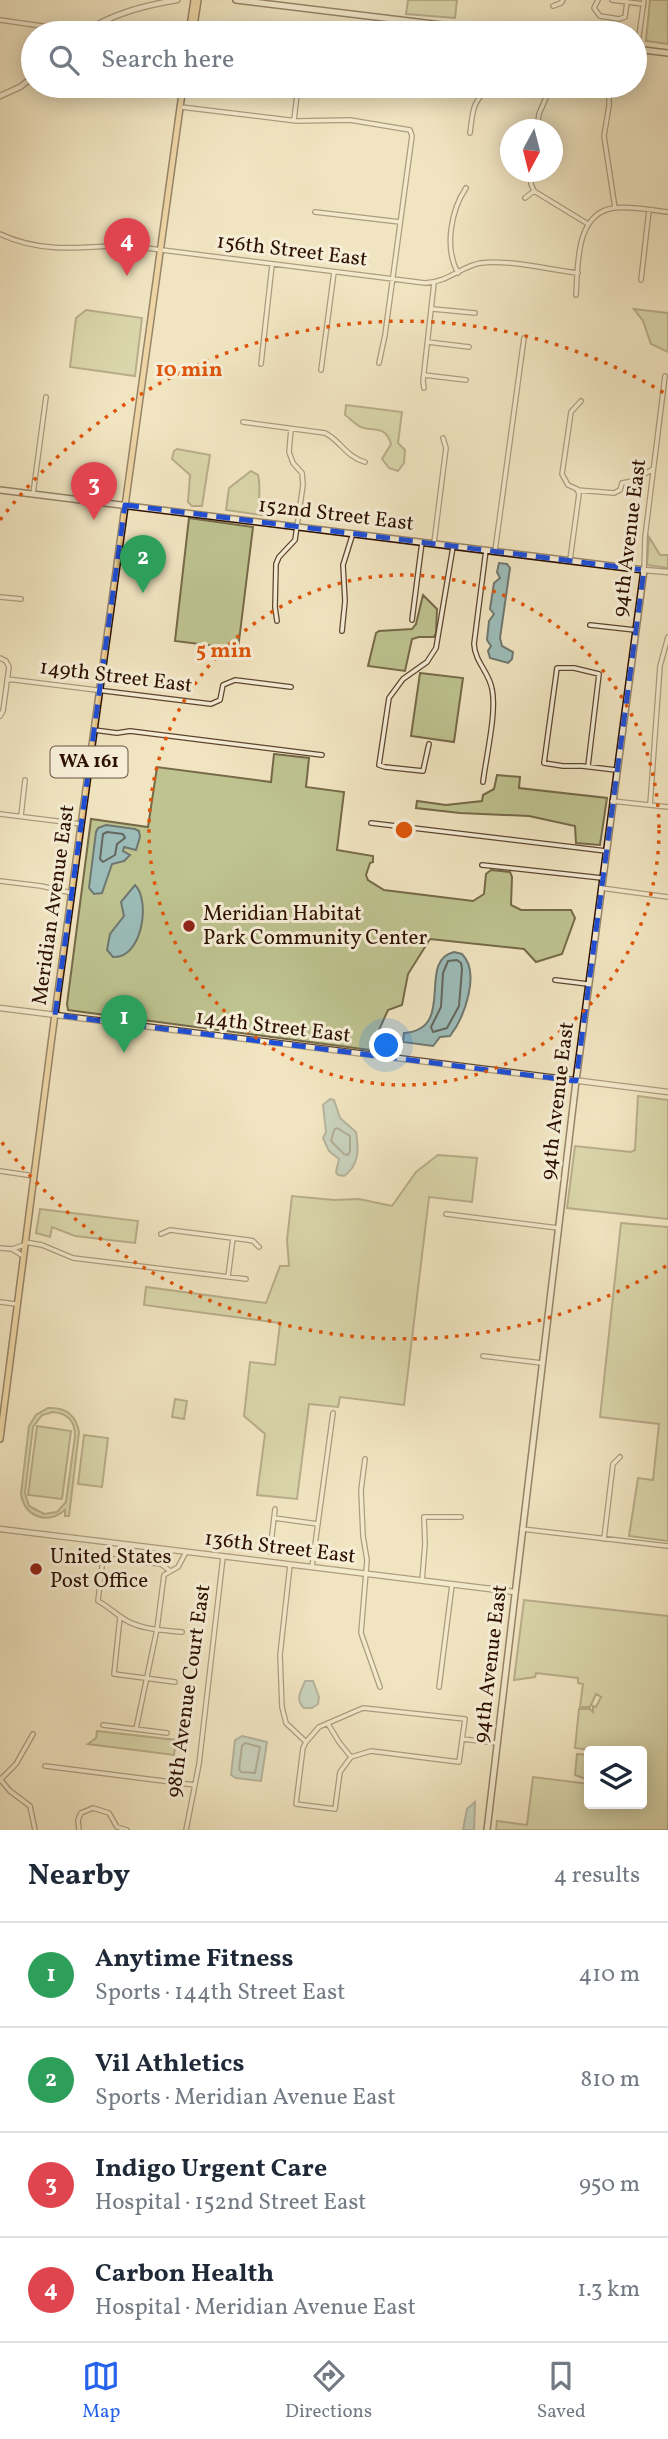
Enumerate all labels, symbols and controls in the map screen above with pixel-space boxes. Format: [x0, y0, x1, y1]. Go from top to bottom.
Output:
search box [21, 21, 647, 98]
icon: search [45, 41, 83, 79]
text: Search here [101, 42, 234, 78]
north arrow [500, 119, 563, 182]
pin: 4 [104, 218, 150, 276]
street label: 156th Street East [215, 227, 369, 275]
text: 10 min [155, 356, 223, 385]
street label: 94th Avenue East [606, 457, 654, 619]
pin: 3 [71, 462, 117, 520]
street label: 152nd Street East [256, 491, 416, 539]
pin: 2 [120, 535, 166, 593]
text: 5 min [196, 637, 252, 666]
street label: 149th Street East [38, 653, 194, 701]
road number: WA 161 [50, 747, 128, 778]
street label: Meridian Avenue East [26, 803, 82, 1007]
centre of rings [392, 818, 416, 842]
place label: Meridian Habitat Park Community Center [203, 900, 427, 953]
marker: Meridian Habitat Park Community Center [181, 918, 197, 934]
pin: 1 [101, 995, 147, 1053]
street label: 144th Street East [194, 1003, 352, 1051]
street label: 94th Avenue East [534, 1020, 582, 1182]
your location [369, 1028, 403, 1062]
street label: 136th Street East [203, 1524, 357, 1572]
place label: United States Post Office [50, 1543, 171, 1596]
marker: United States Post Office [28, 1561, 44, 1577]
street label: 98th Avenue Court East [160, 1582, 218, 1800]
street label: 94th Avenue East [467, 1583, 515, 1745]
map controls [584, 1746, 647, 1809]
button: layers [584, 1746, 647, 1809]
text: Nearby [28, 1855, 130, 1897]
text: 4 results [554, 1860, 640, 1892]
text: Anytime Fitness [95, 1941, 293, 1977]
text: 1 [46, 1959, 56, 1991]
text: 410 m [579, 1959, 640, 1991]
text: Sports · 144th Street East [95, 1977, 345, 2009]
text: Vil Athletics [95, 2046, 244, 2082]
text: 2 [45, 2064, 57, 2096]
text: 810 m [581, 2064, 640, 2096]
text: Sports · Meridian Avenue East [95, 2082, 396, 2114]
text: Indigo Urgent Care [95, 2151, 327, 2187]
text: 3 [45, 2169, 57, 2201]
text: 950 m [579, 2169, 640, 2201]
text: Hospital · 152nd Street East [95, 2187, 366, 2219]
text: Carbon Health [95, 2256, 274, 2292]
text: 4 [44, 2274, 58, 2306]
text: 1.3 km [577, 2274, 640, 2306]
text: Hospital · Meridian Avenue East [95, 2292, 416, 2324]
tab: Map [82, 2357, 120, 2425]
tab: Directions [285, 2357, 372, 2425]
tab: Saved [537, 2357, 586, 2425]

